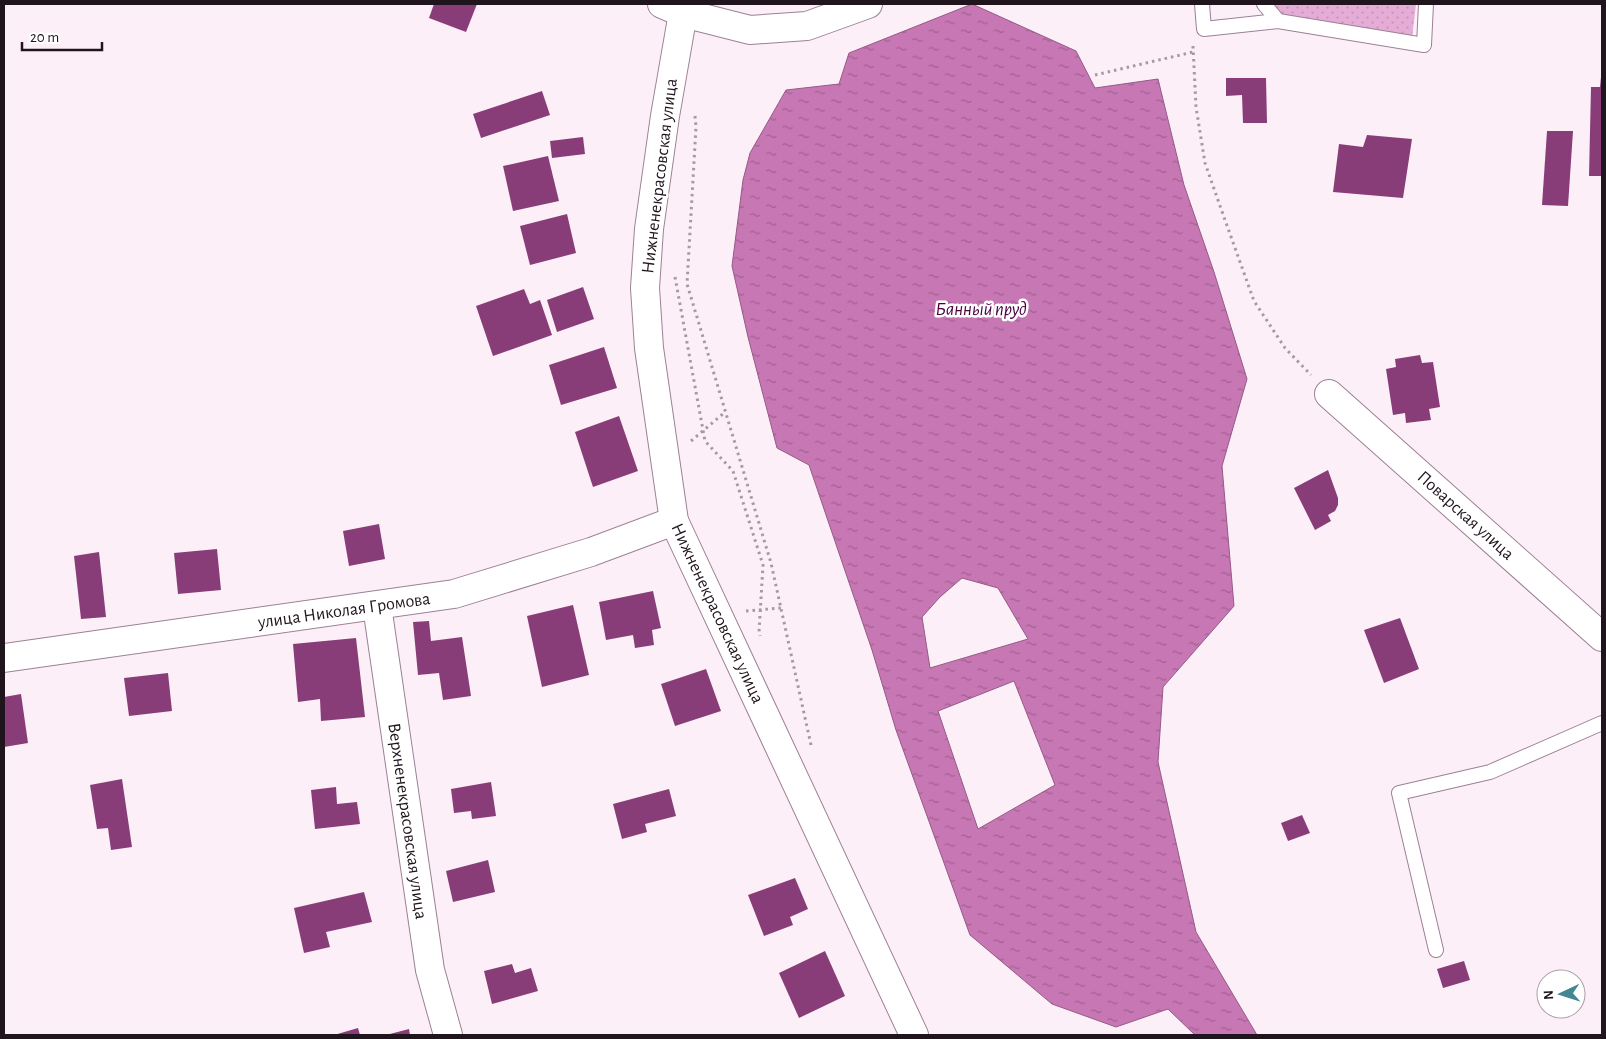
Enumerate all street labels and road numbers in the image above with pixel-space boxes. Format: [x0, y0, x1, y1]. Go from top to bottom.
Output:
street label: Нижненекрасовская улица [639, 77, 681, 275]
street label: Поварская улица [1414, 468, 1517, 564]
street label: Нижненекрасовская улица [667, 521, 767, 706]
street label: улица Николая Громова [256, 590, 432, 632]
street label: Верхненекрасовская улица [384, 722, 430, 920]

